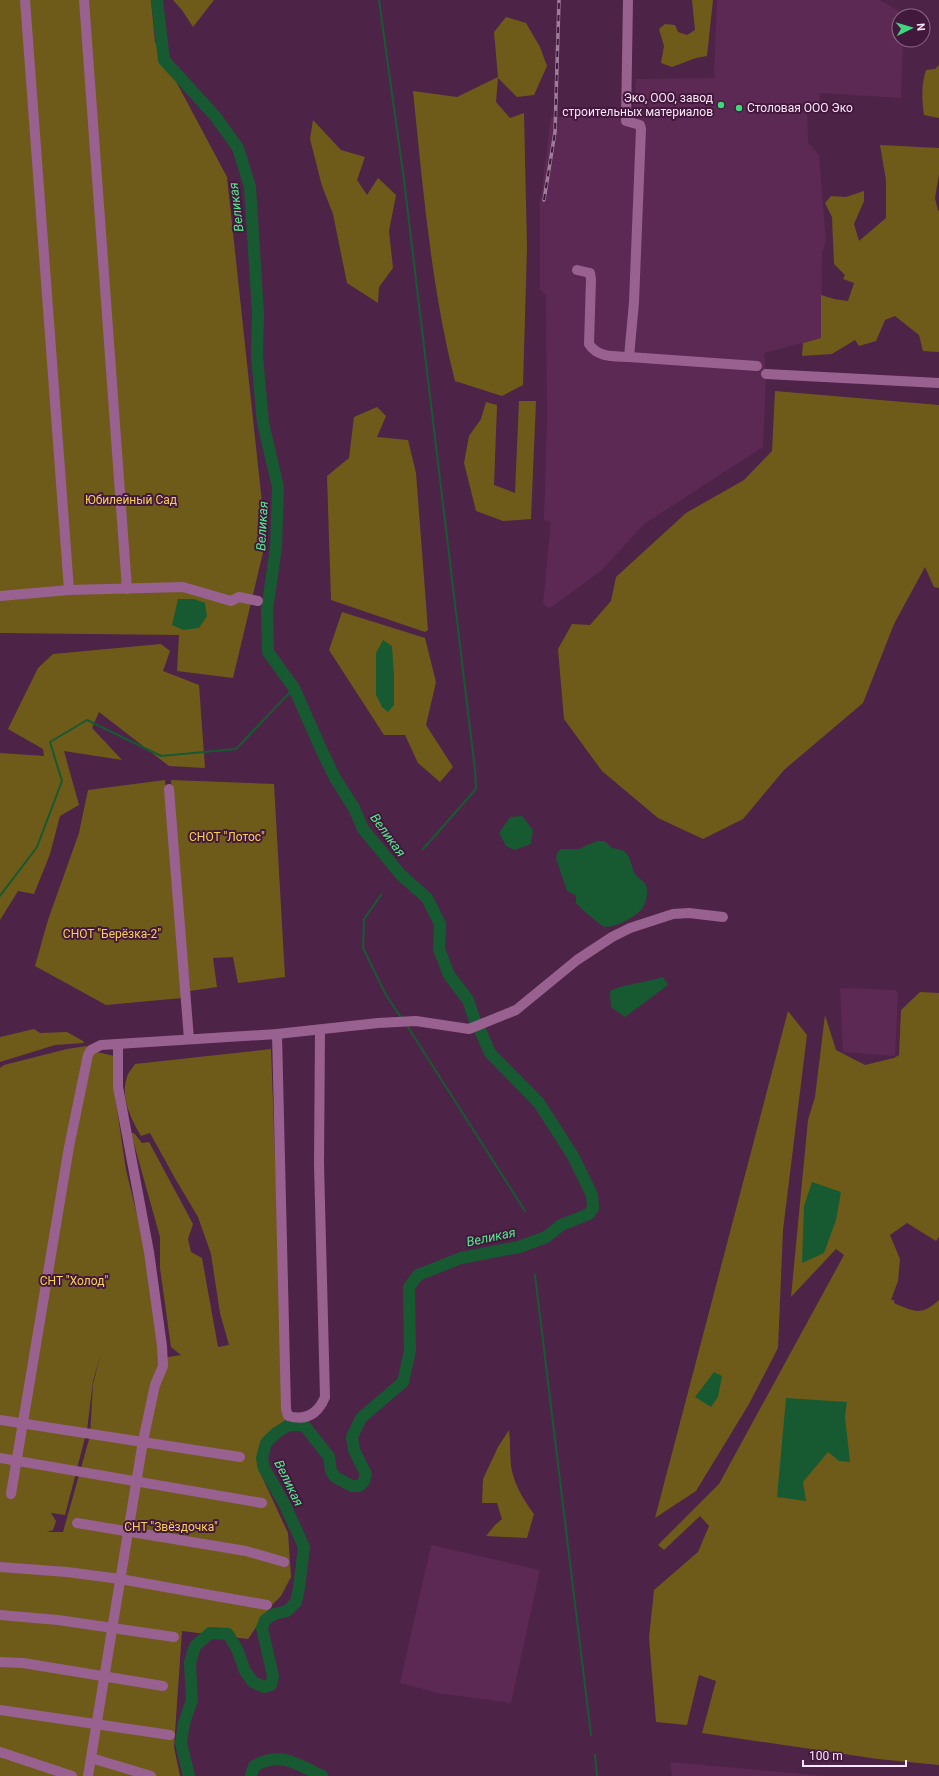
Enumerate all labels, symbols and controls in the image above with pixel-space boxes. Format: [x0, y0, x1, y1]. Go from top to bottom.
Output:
north arrow [891, 8, 931, 48]
text: N [914, 23, 927, 32]
place label: Эко, ООО, завод строительных материалов [562, 91, 713, 119]
marker: Эко, ООО, завод строительных материалов [716, 100, 726, 110]
place label: Столовая ООО Эко [747, 101, 853, 115]
marker: Столовая ООО Эко [734, 103, 744, 113]
water label: Великая [226, 181, 246, 233]
park label: Юбилейный Сад [85, 493, 177, 507]
water label: Великая [253, 501, 271, 551]
water label: Великая [367, 810, 409, 860]
park label: СНОТ "Лотос" [189, 830, 265, 844]
park label: СНОТ "Берёзка-2" [63, 927, 161, 941]
water label: Великая [465, 1224, 517, 1250]
park label: СНТ "Холод" [40, 1274, 108, 1288]
water label: Великая [271, 1457, 307, 1509]
park label: СНТ "Звёздочка" [124, 1520, 218, 1534]
scale bar [803, 1742, 906, 1768]
text: 100 m [809, 1749, 843, 1763]

